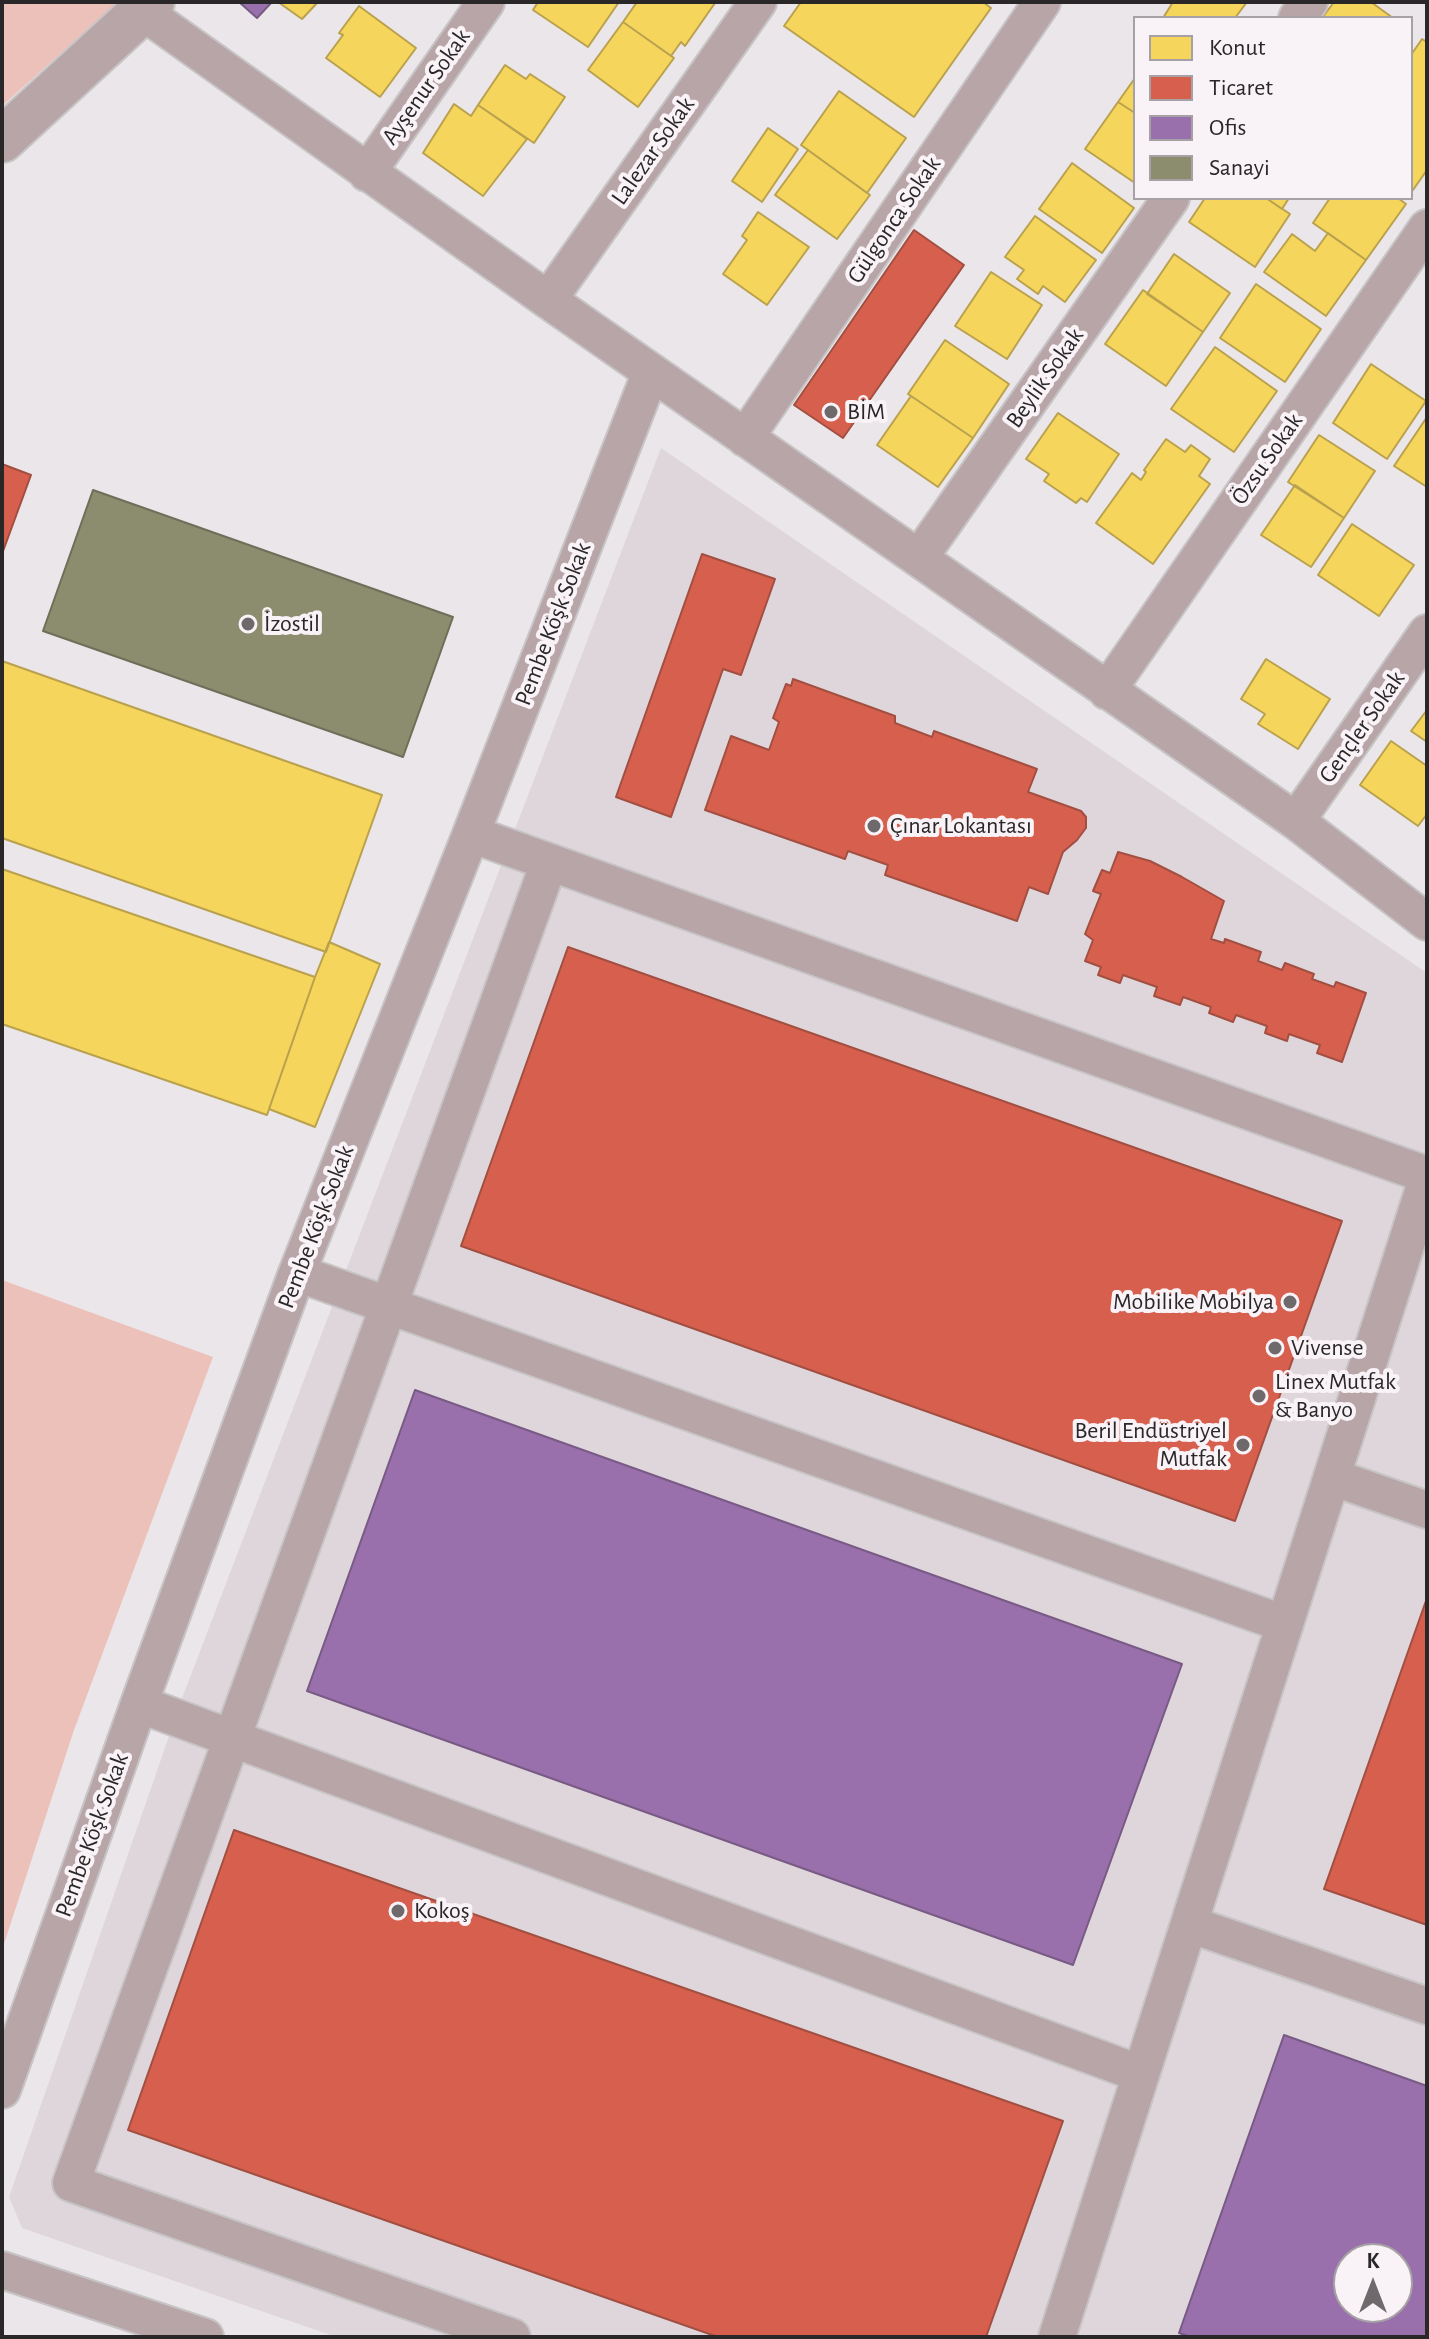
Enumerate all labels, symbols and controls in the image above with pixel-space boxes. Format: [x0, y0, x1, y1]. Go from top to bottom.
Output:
legend [1133, 16, 1413, 200]
street label: Ayşenur Sokak [376, 24, 476, 150]
text: Konut [1209, 36, 1265, 60]
text: Ticaret [1209, 76, 1273, 100]
street label: Lalezar Sokak [605, 91, 701, 211]
text: Ofis [1209, 116, 1246, 140]
street label: Gülgonca Sokak [841, 151, 947, 289]
text: Sanayi [1209, 156, 1270, 180]
street label: Beylik Sokak [1000, 322, 1090, 434]
place label: BİM [847, 398, 885, 426]
marker: BİM [822, 403, 840, 421]
street label: Özsu Sokak [1225, 408, 1309, 510]
street label: Pembe Köşk Sokak [509, 538, 597, 710]
place label: İzostil [264, 610, 320, 638]
marker: İzostil [239, 615, 257, 633]
street label: Gençler Sokak [1313, 665, 1411, 789]
place label: Çınar Lokantası [890, 812, 1032, 840]
marker: Çınar Lokantası [865, 817, 883, 835]
street label: Pembe Köşk Sokak [272, 1141, 360, 1313]
place label: Mobilike Mobilya [1113, 1288, 1274, 1316]
marker: Mobilike Mobilya [1281, 1293, 1299, 1311]
place label: Vivense [1291, 1334, 1364, 1362]
marker: Vivense [1266, 1339, 1284, 1357]
place label: Linex Mutfak & Banyo [1275, 1368, 1396, 1424]
marker: Linex Mutfak & Banyo [1250, 1387, 1268, 1405]
place label: Beril Endüstriyel Mutfak [1074, 1417, 1227, 1473]
marker: Beril Endüstriyel Mutfak [1234, 1436, 1252, 1454]
street label: Pembe Köşk Sokak [49, 1749, 135, 1921]
place label: Kokoş [414, 1897, 470, 1925]
marker: Kokoş [389, 1902, 407, 1920]
north arrow [1333, 2243, 1413, 2323]
text: K [1367, 2250, 1379, 2272]

